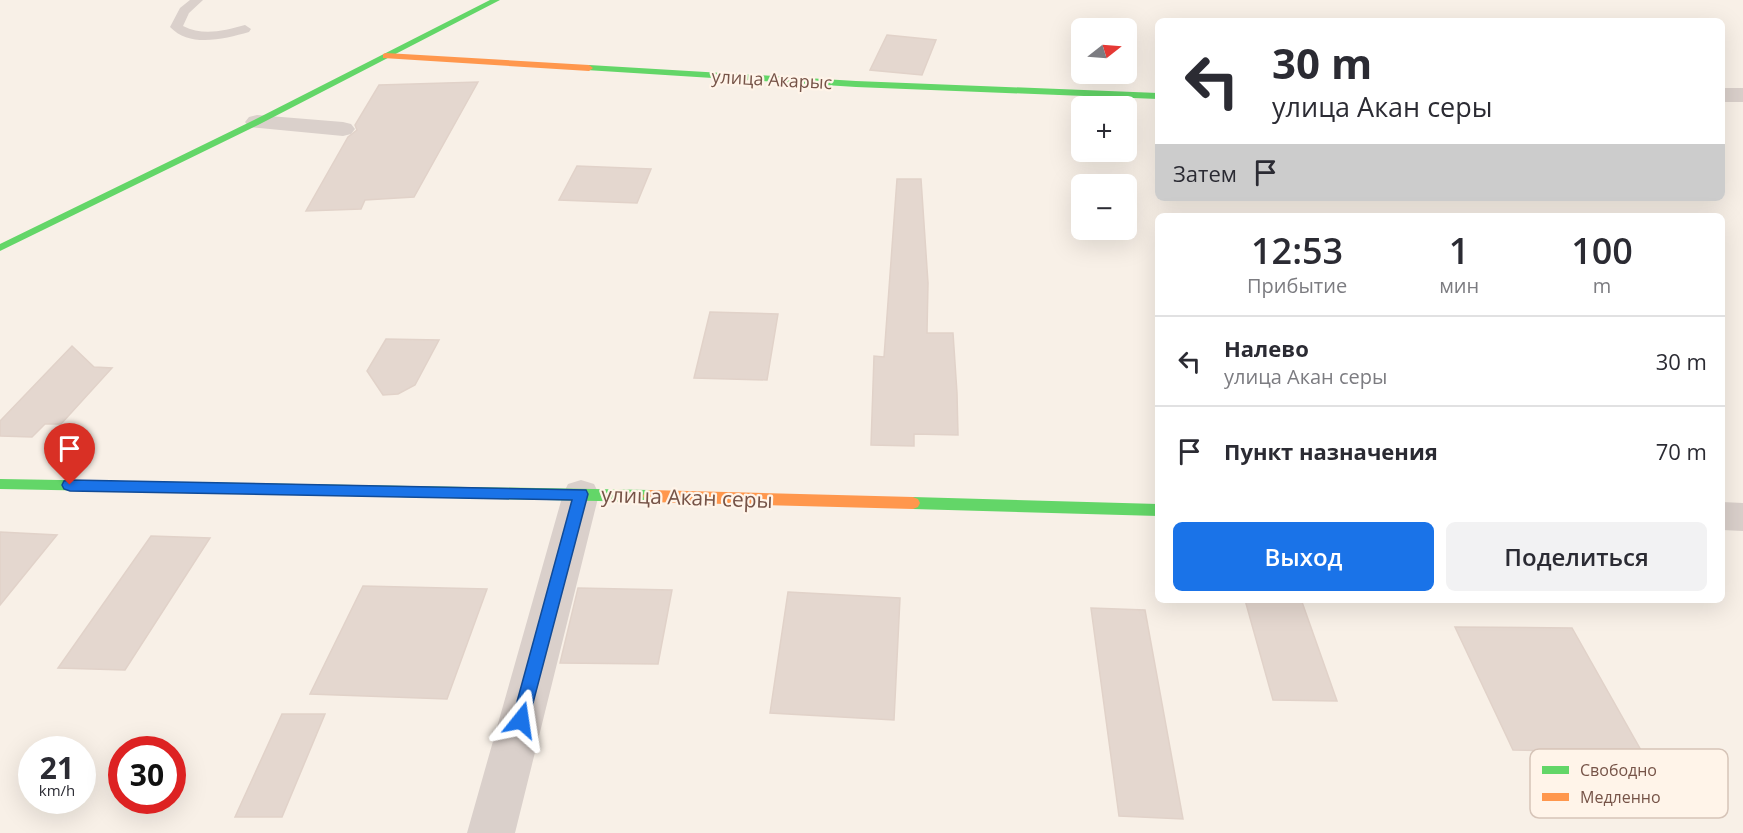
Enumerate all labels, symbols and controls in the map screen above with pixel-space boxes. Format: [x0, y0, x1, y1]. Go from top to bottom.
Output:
north arrow [1071, 18, 1137, 84]
map controls [1071, 18, 1137, 240]
text: 30 m [1272, 34, 1372, 91]
icon: left [1173, 42, 1251, 120]
street label: улица Акарыс [711, 64, 833, 94]
text: улица Акан серы [1272, 88, 1493, 125]
button: + [1071, 96, 1137, 162]
icon: arrive [1249, 156, 1282, 189]
text: Затем [1173, 158, 1237, 188]
button: − [1071, 174, 1137, 240]
text: 12:53 [1251, 226, 1343, 275]
text: 1 [1449, 226, 1469, 275]
text: 100 [1571, 226, 1633, 275]
text: Прибытие [1247, 272, 1347, 299]
text: мин [1439, 272, 1479, 299]
text: m [1593, 272, 1611, 299]
text: Налево [1224, 333, 1309, 363]
icon: left [1173, 345, 1206, 378]
text: 30 m [1656, 346, 1707, 376]
text: улица Акан серы [1224, 363, 1387, 390]
pin [44, 423, 95, 485]
icon: arrive [53, 432, 86, 465]
icon: arrive [1173, 435, 1206, 468]
text: Пункт назначения [1224, 436, 1438, 466]
text: 70 m [1656, 436, 1707, 466]
street label: улица Акан серы [601, 480, 773, 514]
button: Выход [1173, 522, 1434, 591]
button: Поделиться [1446, 522, 1707, 591]
position arrow [489, 688, 553, 752]
speed limit sign: 30 [108, 736, 186, 814]
text: 21 [40, 747, 74, 788]
legend [1530, 749, 1728, 818]
text: Свободно [1580, 759, 1657, 781]
text: km/h [39, 780, 75, 800]
text: Медленно [1580, 786, 1661, 808]

